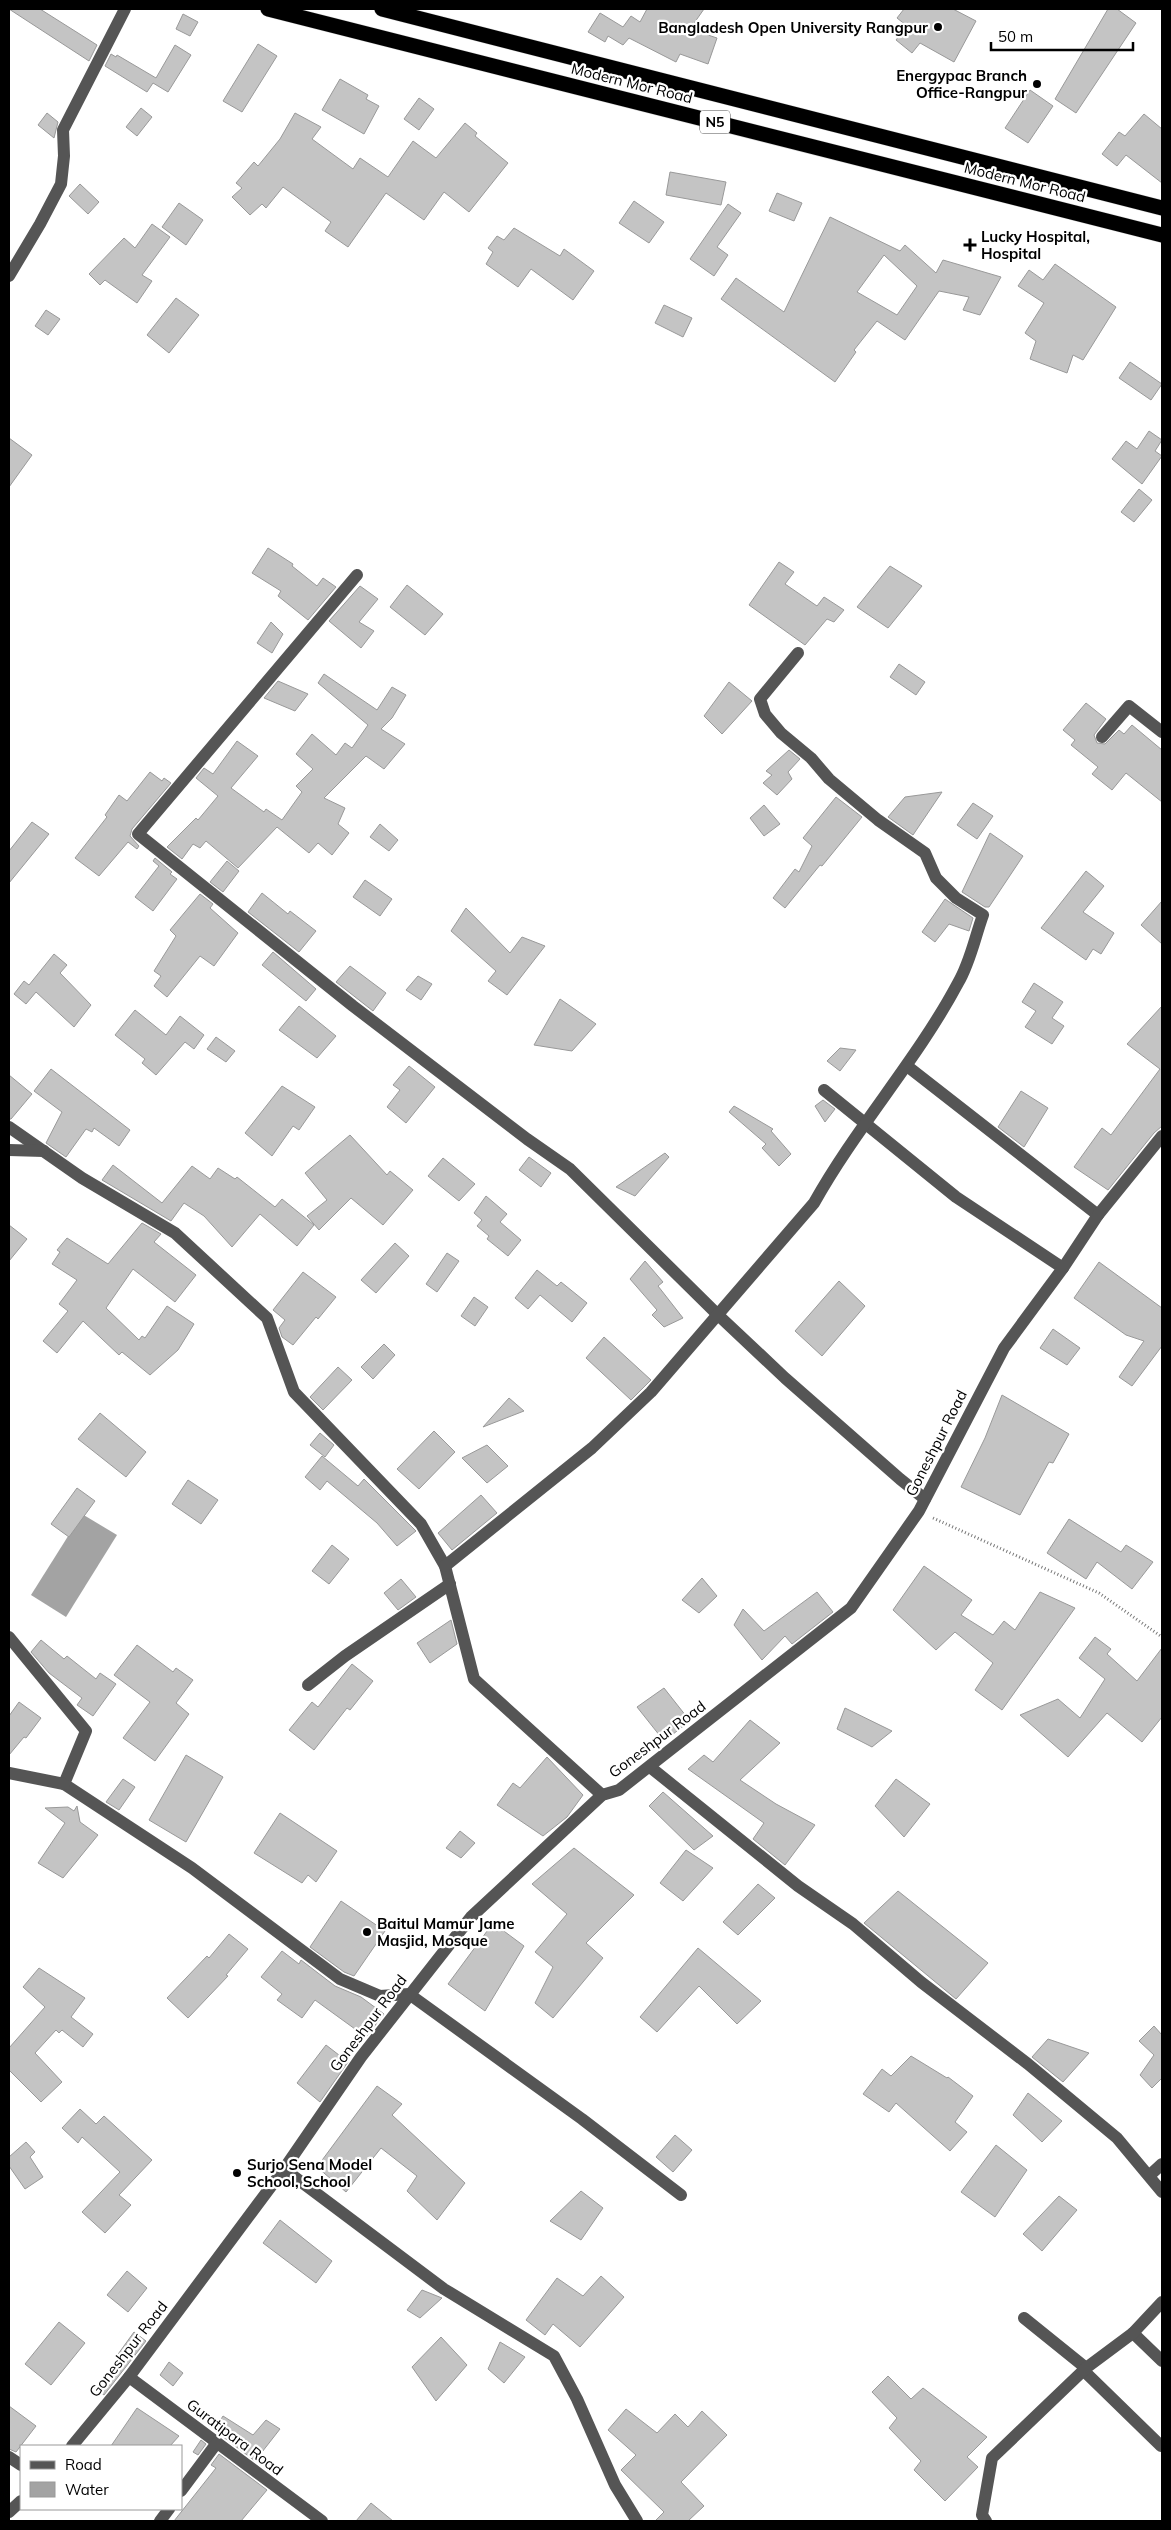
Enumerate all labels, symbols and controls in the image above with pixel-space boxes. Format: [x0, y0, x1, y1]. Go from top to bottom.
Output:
place label: Bangladesh Open University Rangpur [658, 18, 928, 37]
scale bar [991, 20, 1134, 52]
marker: Bangladesh Open University Rangpur [932, 21, 944, 33]
text: 50 m [998, 27, 1033, 46]
street label: Modern Mor Road [569, 59, 695, 107]
place label: Energypac Branch Office-Rangpur [896, 66, 1027, 102]
marker: Energypac Branch Office-Rangpur [1031, 78, 1043, 90]
road number: N5 [700, 110, 730, 134]
street label: Modern Mor Road [962, 158, 1088, 206]
place label: Lucky Hospital, Hospital [981, 227, 1090, 263]
marker: Lucky Hospital, Hospital [963, 238, 977, 252]
street label: Goneshpur Road [901, 1387, 971, 1499]
street label: Goneshpur Road [605, 1696, 709, 1782]
place label: Baitul Mamur Jame Masjid, Mosque [377, 1914, 514, 1950]
marker: Baitul Mamur Jame Masjid, Mosque [361, 1926, 373, 1938]
street label: Goneshpur Road [325, 1971, 411, 2075]
place label: Surjo Sena Model School, School [247, 2155, 372, 2191]
marker: Surjo Sena Model School, School [231, 2167, 243, 2179]
street label: Goneshpur Road [85, 2297, 171, 2401]
street label: Guratipara Road [183, 2395, 287, 2479]
legend [20, 2445, 182, 2510]
text: Road [65, 2455, 102, 2474]
text: Water [65, 2480, 109, 2499]

